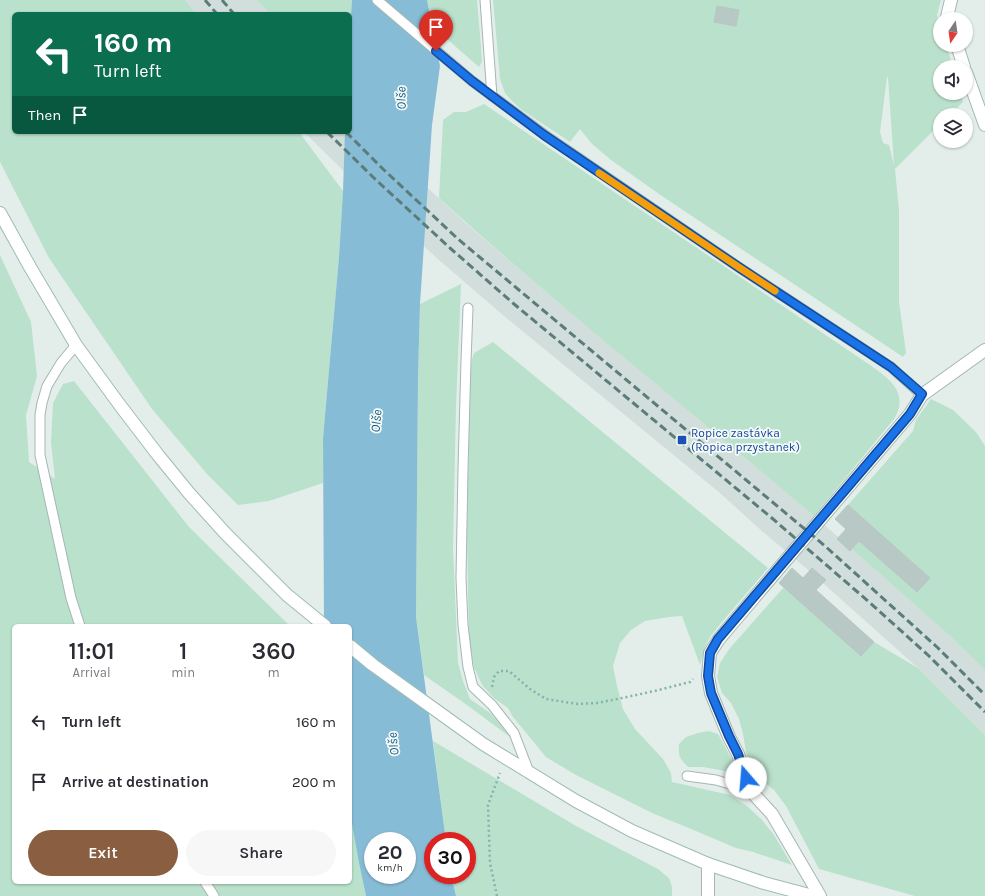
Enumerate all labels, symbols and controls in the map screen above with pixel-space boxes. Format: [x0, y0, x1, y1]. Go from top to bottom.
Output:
pin [419, 10, 453, 51]
north arrow [933, 12, 973, 52]
map controls [933, 12, 973, 148]
icon: arrive [425, 16, 447, 38]
text: 160 m [94, 26, 172, 59]
icon: left [28, 28, 80, 80]
text: Turn left [94, 60, 162, 82]
button: sound [933, 60, 973, 100]
water label: Olše [393, 86, 409, 110]
icon: arrive [69, 104, 91, 126]
text: Then [28, 106, 61, 124]
button: layers [933, 108, 973, 148]
water label: Olše [368, 409, 384, 433]
place label: Ropice zastávka (Ropica przystanek) [691, 426, 800, 454]
marker: Ropice zastávka (Ropica przystanek) [676, 434, 688, 446]
text: 11:01 [68, 637, 115, 665]
text: 1 [179, 637, 187, 665]
text: 360 [252, 637, 296, 665]
text: Arrival [73, 665, 111, 680]
text: min [171, 665, 195, 680]
text: m [267, 665, 280, 680]
icon: left [28, 711, 50, 733]
text: Turn left [62, 713, 121, 731]
text: 160 m [296, 713, 336, 731]
water label: Olše [384, 732, 402, 756]
position arrow [725, 757, 767, 799]
icon: arrive [28, 771, 50, 793]
text: Arrive at destination [62, 773, 209, 791]
text: 200 m [292, 773, 336, 791]
button: Exit [28, 830, 178, 876]
button: Share [186, 830, 336, 876]
speed limit sign: 30 [424, 832, 476, 884]
text: 20 [378, 841, 402, 864]
text: km/h [377, 862, 403, 874]

